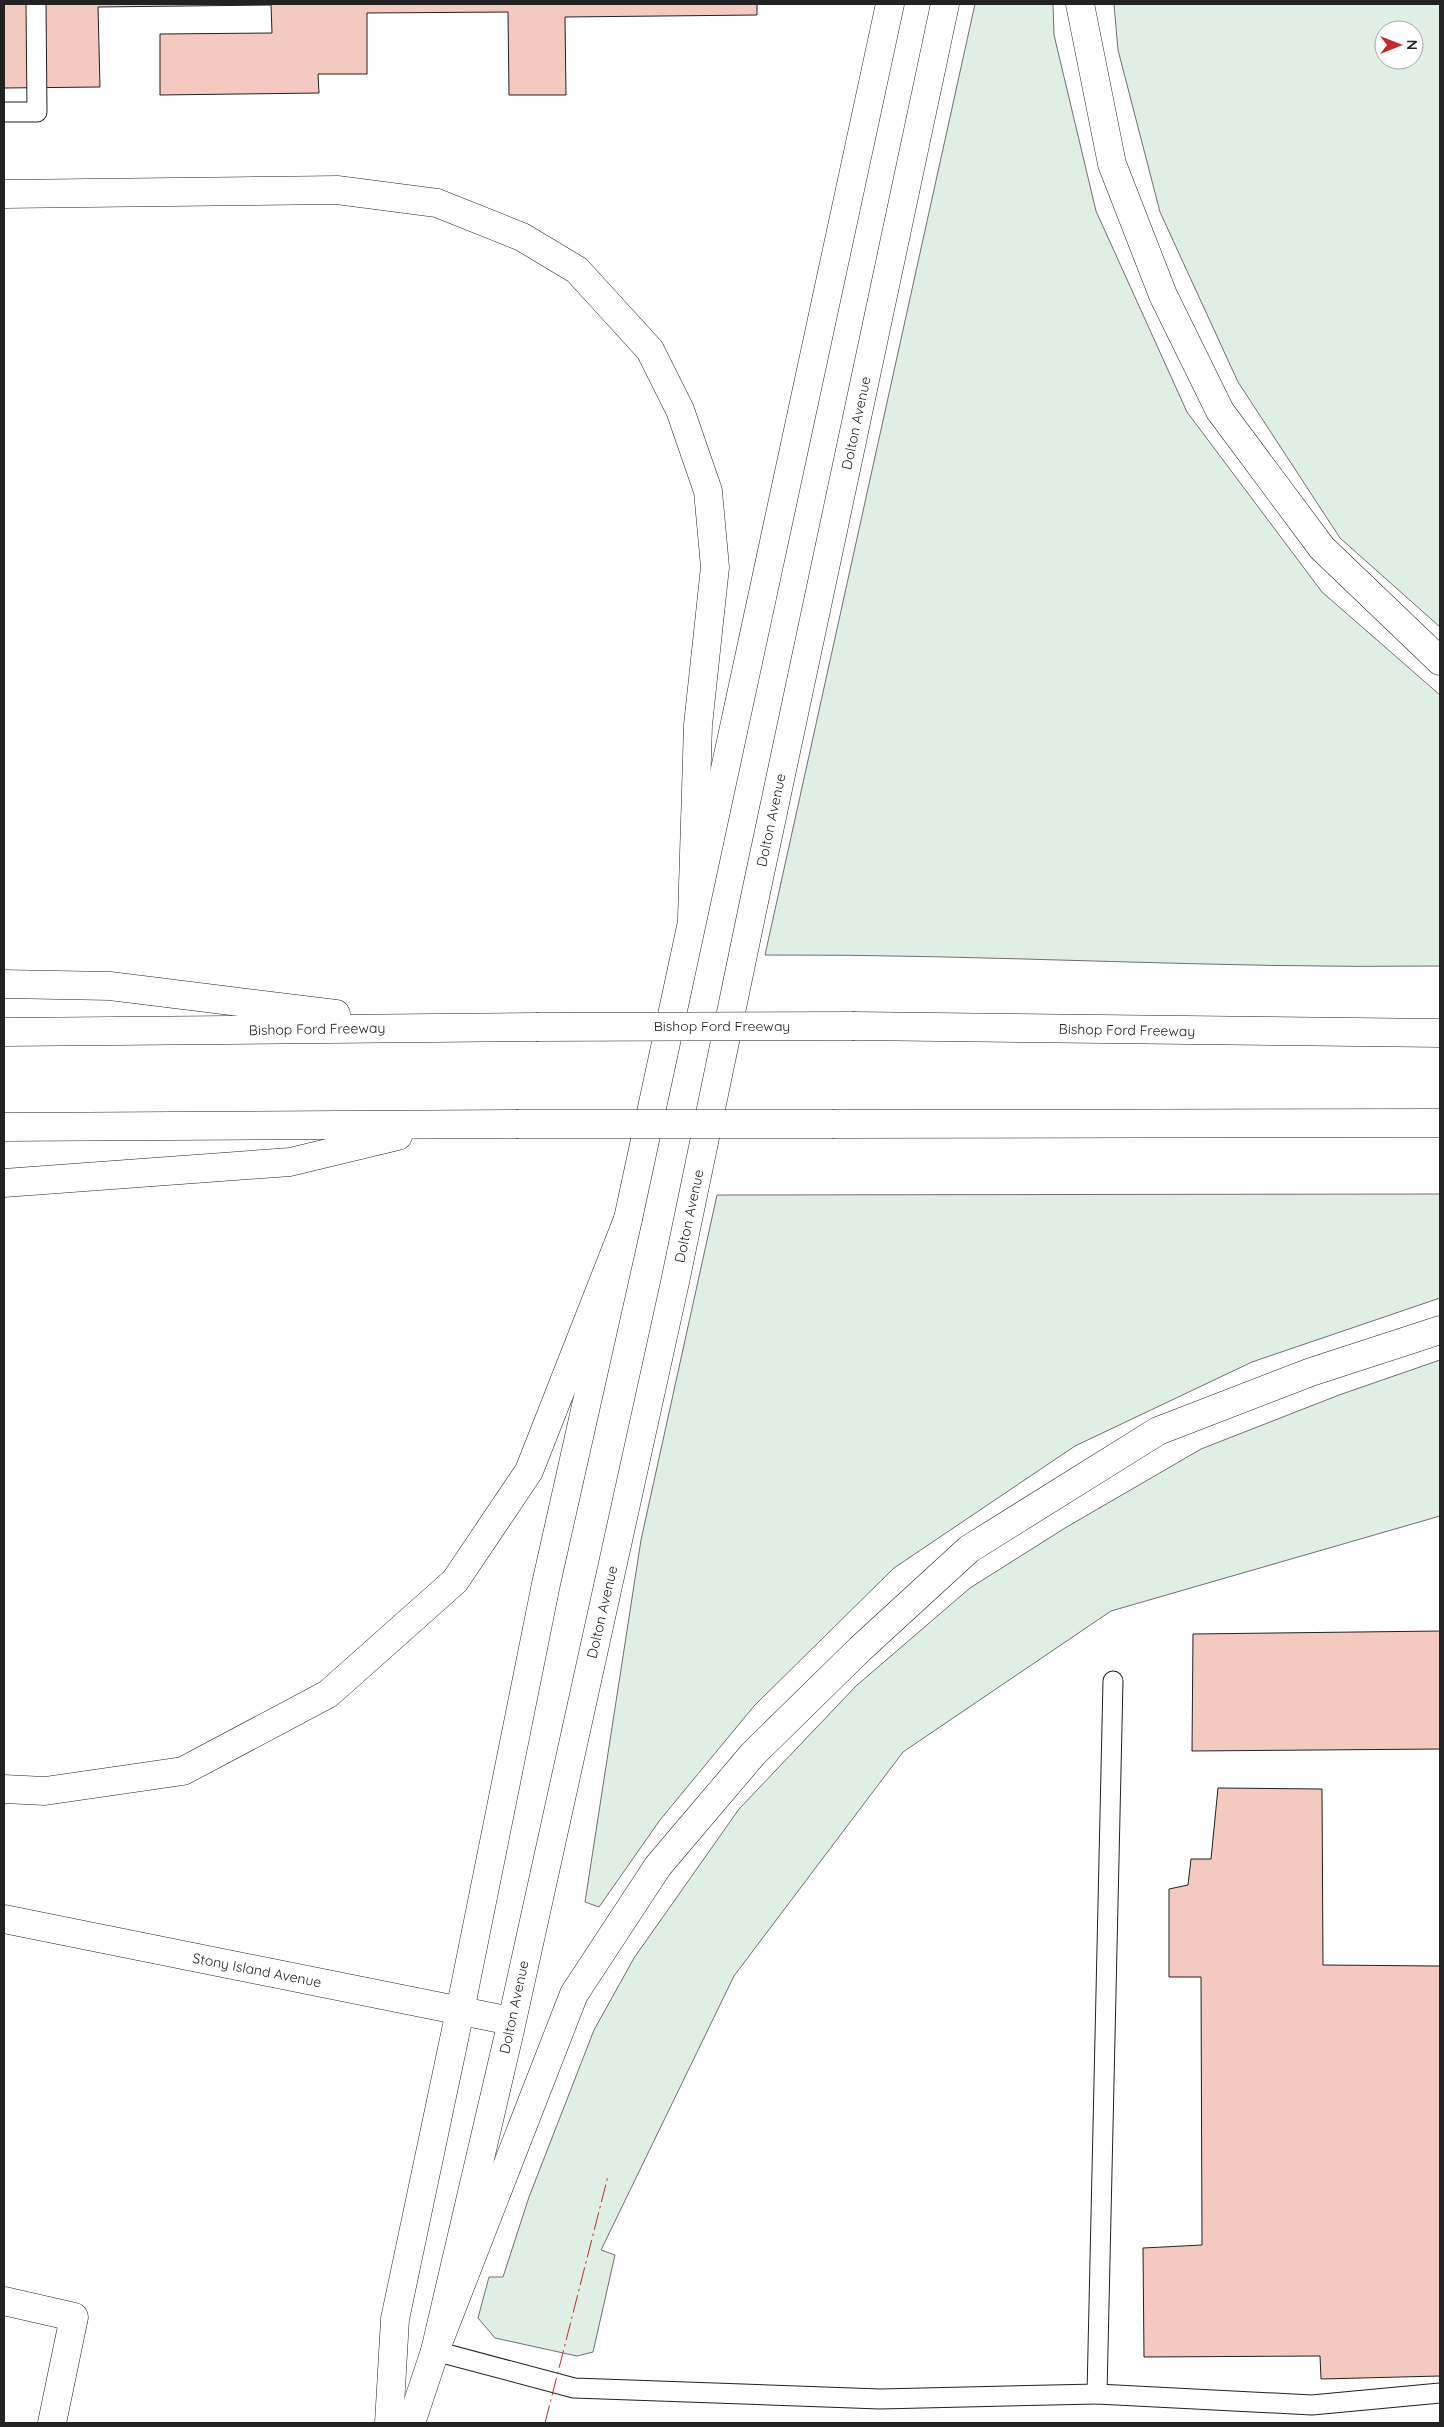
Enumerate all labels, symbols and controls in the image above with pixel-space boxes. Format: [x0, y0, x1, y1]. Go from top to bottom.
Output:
north arrow [1374, 20, 1424, 70]
text: N [1403, 40, 1421, 50]
street label: Dolton Avenue [837, 375, 875, 471]
street label: Dolton Avenue [752, 772, 790, 868]
street label: Bishop Ford Freeway [654, 1017, 790, 1035]
street label: Bishop Ford Freeway [249, 1019, 385, 1039]
street label: Bishop Ford Freeway [1059, 1020, 1195, 1040]
street label: Dolton Avenue [670, 1168, 708, 1264]
street label: Dolton Avenue [583, 1564, 621, 1660]
street label: Stony Island Avenue [191, 1949, 323, 1991]
street label: Dolton Avenue [495, 1959, 533, 2055]

